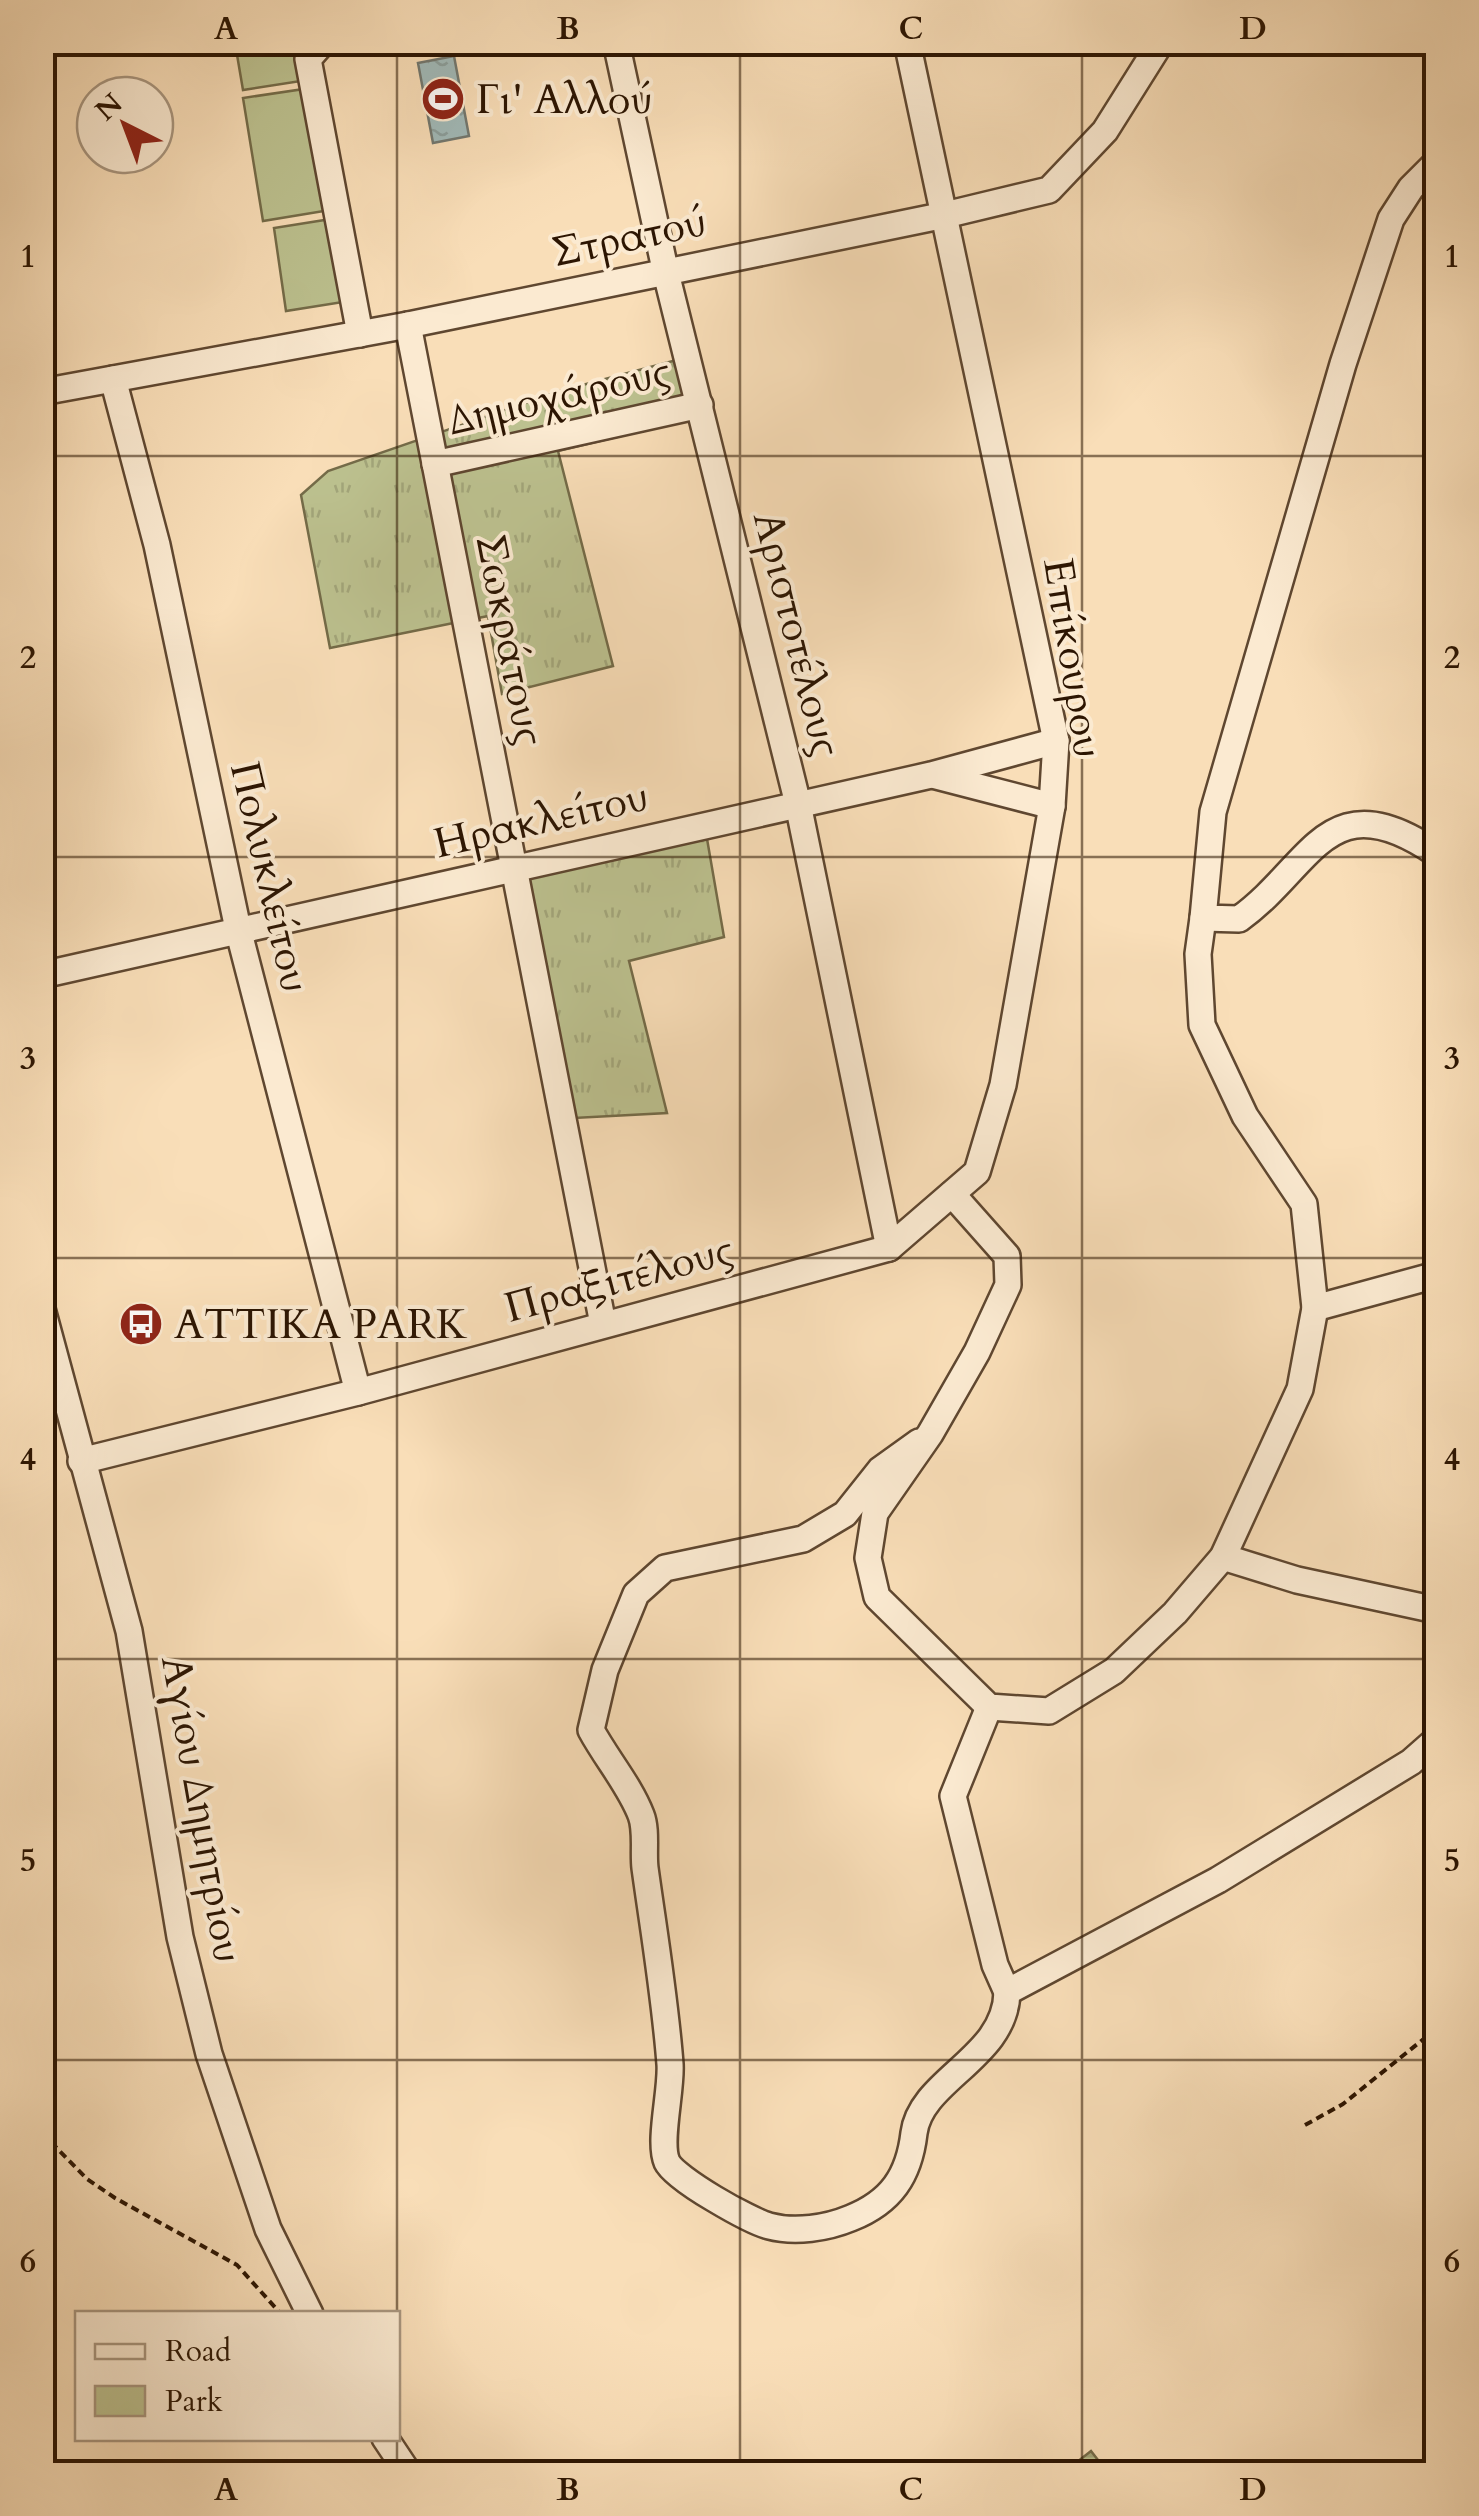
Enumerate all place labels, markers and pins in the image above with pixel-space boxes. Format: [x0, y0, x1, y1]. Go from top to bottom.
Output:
place label: Γι' Αλλού [476, 71, 652, 128]
sports icon: Γι' Αλλού [420, 76, 466, 122]
place label: ATTIKA PARK [174, 1296, 468, 1353]
bus stop icon: ATTIKA PARK [118, 1301, 164, 1347]

